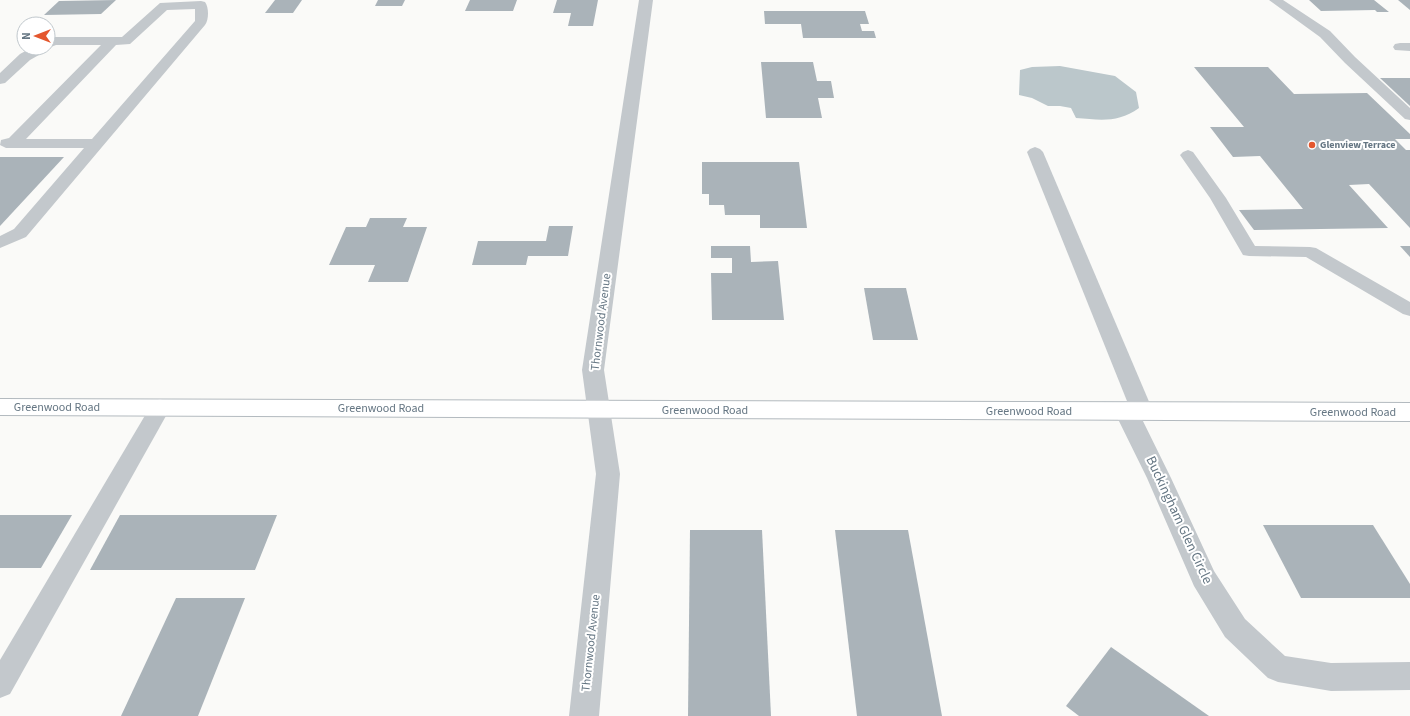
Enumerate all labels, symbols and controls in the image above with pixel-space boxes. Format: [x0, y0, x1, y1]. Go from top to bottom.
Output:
north arrow [16, 16, 56, 56]
text: N [19, 32, 34, 40]
place label: Glenview Terrace [1320, 138, 1396, 152]
marker: Glenview Terrace [1307, 140, 1317, 150]
street label: Thornwood Avenue [587, 272, 615, 372]
street label: Greenwood Road [14, 399, 100, 416]
street label: Greenwood Road [338, 400, 424, 417]
street label: Greenwood Road [662, 402, 748, 419]
street label: Greenwood Road [986, 403, 1072, 420]
street label: Greenwood Road [1310, 404, 1396, 421]
street label: Buckingham Glen Circle [1141, 453, 1217, 587]
street label: Thornwood Avenue [577, 593, 605, 693]

